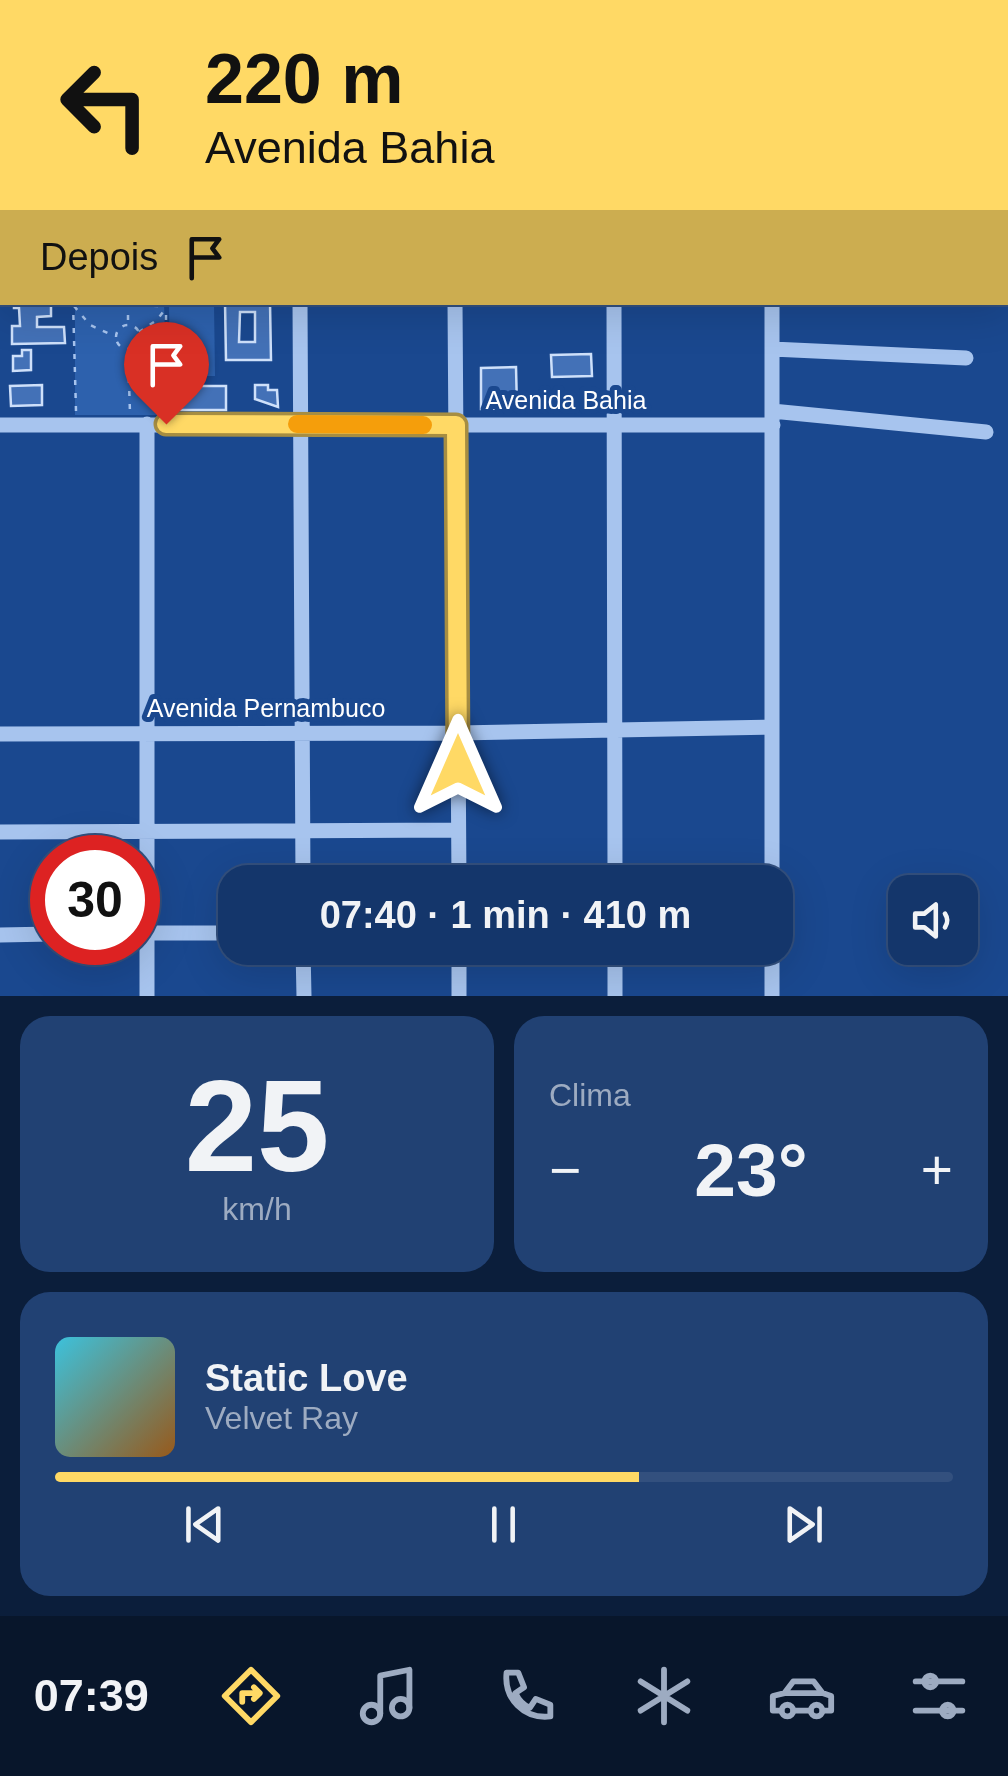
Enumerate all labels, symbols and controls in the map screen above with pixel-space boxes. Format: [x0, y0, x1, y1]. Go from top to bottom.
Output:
icon: left [40, 40, 170, 170]
text: 220 m [205, 40, 403, 118]
text: Avenida Bahia [205, 122, 494, 173]
icon: arrive [178, 230, 233, 285]
text: Depois [40, 236, 158, 278]
pin [124, 322, 209, 425]
icon: arrive [139, 337, 194, 392]
street label: Avenida Bahia [486, 386, 646, 414]
street label: Avenida Pernambuco [147, 694, 385, 722]
position arrow [406, 714, 510, 818]
speed limit sign: 30 [30, 835, 160, 965]
map controls [888, 875, 978, 965]
button: sound [888, 875, 978, 965]
text: 07:40 · 1 min · 410 m [320, 894, 691, 936]
text: 25 [185, 1053, 329, 1199]
text: Clima [549, 1077, 631, 1113]
text: 23° [694, 1128, 808, 1212]
text: − [549, 1139, 581, 1201]
text: + [921, 1139, 953, 1201]
text: km/h [222, 1191, 292, 1227]
text: Static Love [205, 1357, 408, 1399]
text: Velvet Ray [205, 1400, 358, 1436]
icon: previous [177, 1497, 232, 1552]
icon: pause [476, 1497, 531, 1552]
icon: next [776, 1497, 831, 1552]
icon: directions [216, 1661, 286, 1731]
icon: music [354, 1661, 424, 1731]
icon: phone [492, 1661, 562, 1731]
icon: climate [629, 1661, 699, 1731]
icon: car [767, 1661, 837, 1731]
icon: filters [904, 1661, 974, 1731]
text: 07:39 [34, 1670, 149, 1721]

